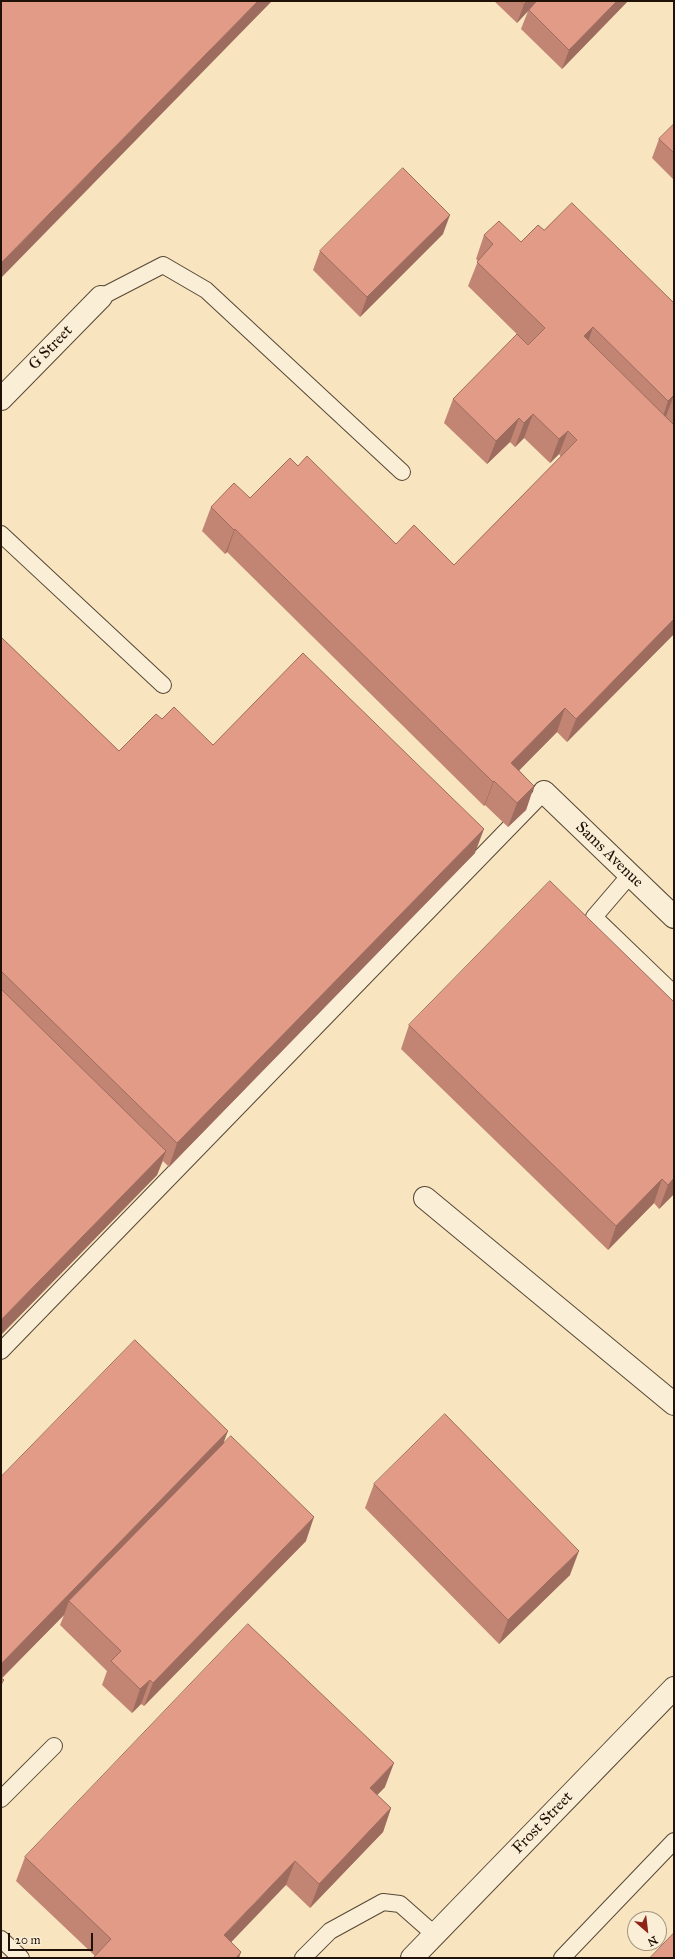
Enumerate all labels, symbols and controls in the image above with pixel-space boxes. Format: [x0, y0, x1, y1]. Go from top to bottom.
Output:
street label: G Street [25, 322, 77, 374]
street label: Sams Avenue [571, 818, 647, 892]
street label: Frost Street [509, 1788, 577, 1858]
north arrow [627, 1911, 667, 1951]
scale bar [10, 1925, 95, 1951]
text: 20 m [15, 1933, 41, 1947]
text: N [645, 1933, 660, 1949]

